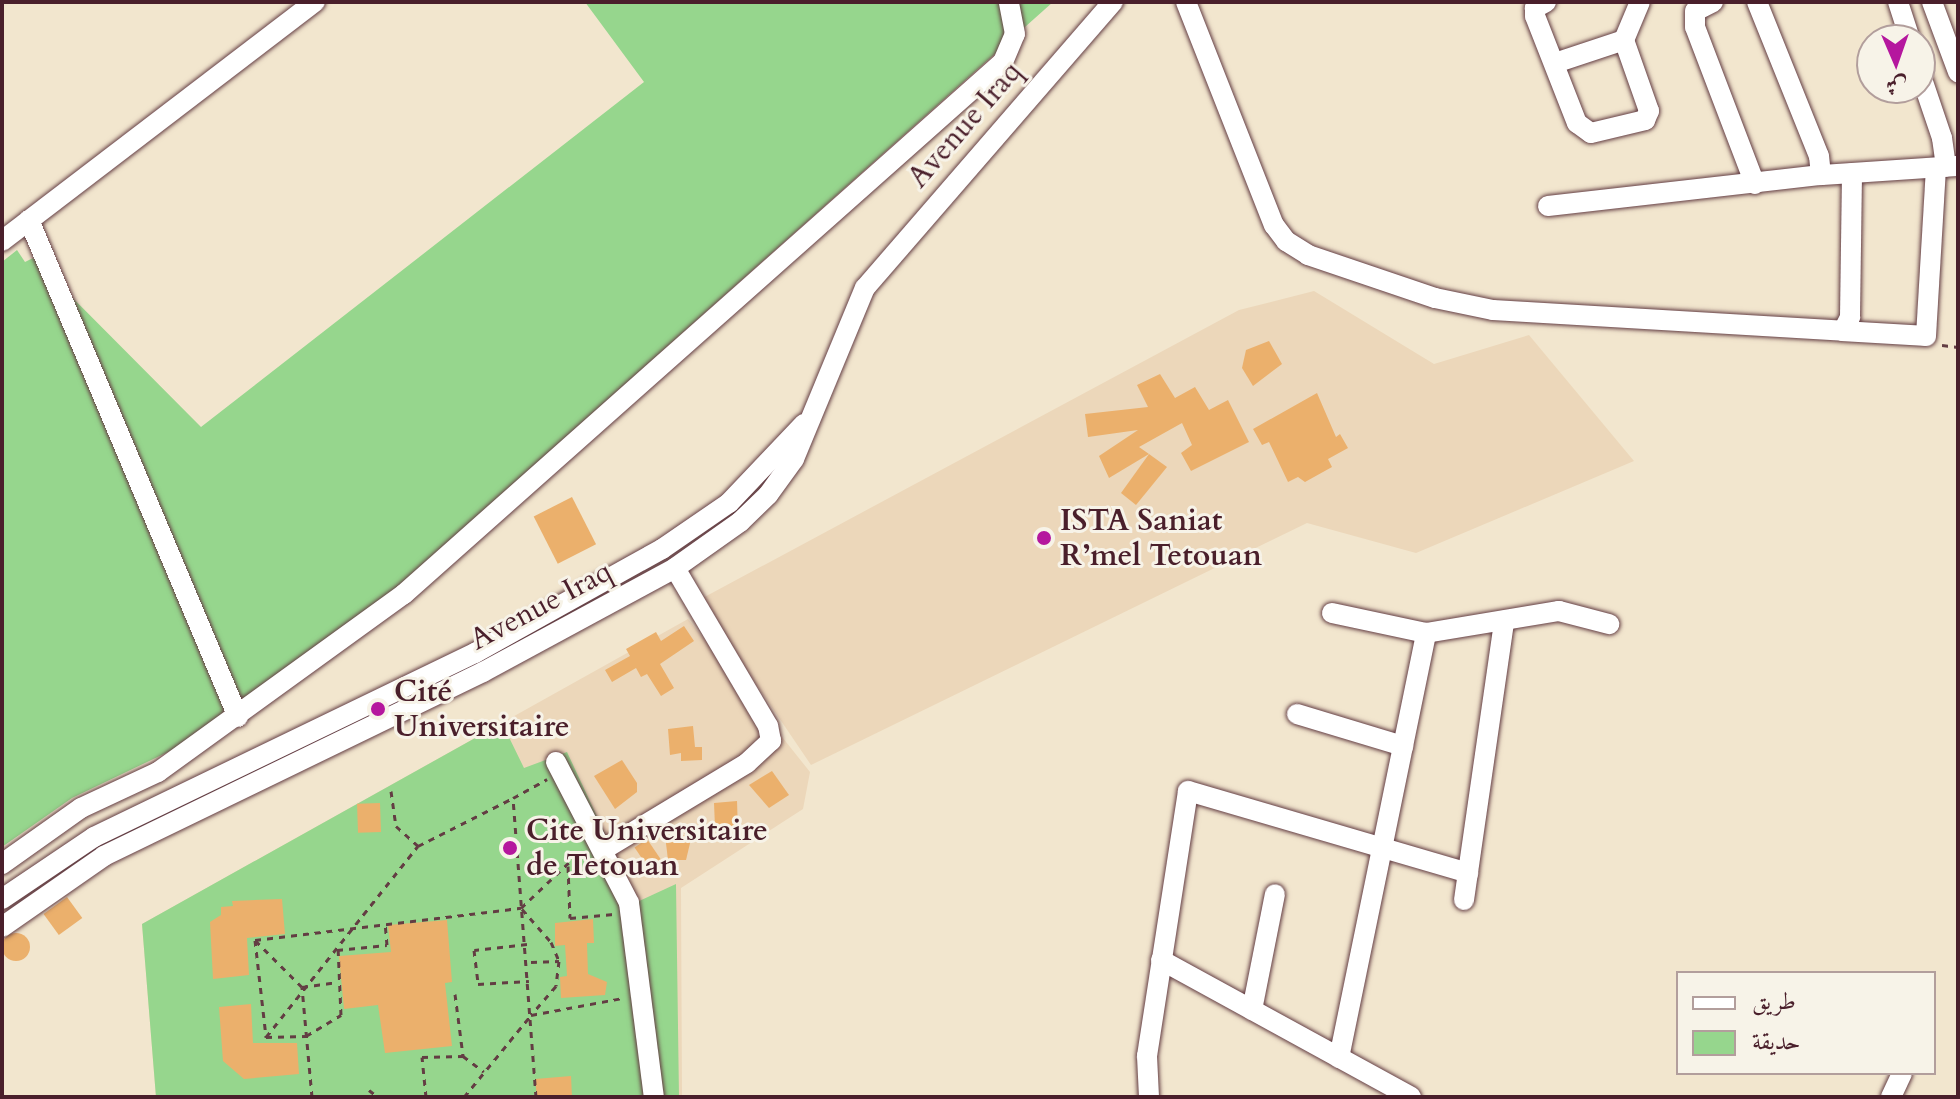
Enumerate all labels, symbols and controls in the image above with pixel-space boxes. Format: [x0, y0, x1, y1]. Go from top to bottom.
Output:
north arrow [1856, 24, 1936, 104]
street label: Avenue Iraq [900, 54, 1030, 196]
text: ش [1885, 71, 1908, 101]
place label: ISTA Saniat R’mel Tetouan [1060, 503, 1262, 574]
marker: ISTA Saniat R’mel Tetouan [1035, 529, 1053, 547]
street label: Avenue Iraq [464, 554, 618, 658]
place label: Cité Universitaire [394, 674, 570, 744]
marker: Cité Universitaire [369, 700, 387, 718]
place label: Cite Universitaire de Tetouan [526, 813, 768, 884]
marker: Cite Universitaire de Tetouan [501, 839, 519, 857]
legend [1676, 971, 1936, 1075]
text: طريق [1752, 985, 1796, 1018]
text: حديقة [1752, 1025, 1801, 1058]

